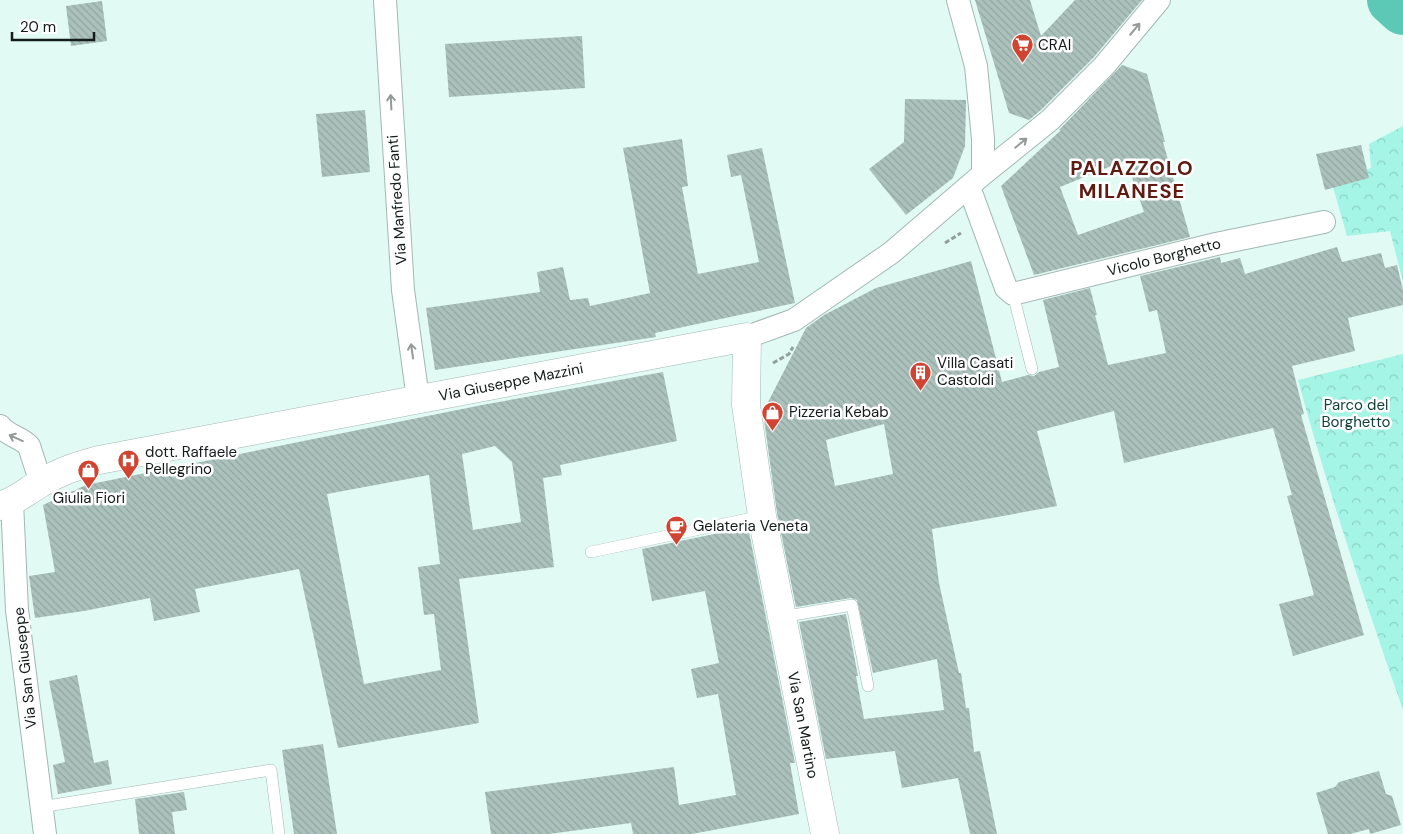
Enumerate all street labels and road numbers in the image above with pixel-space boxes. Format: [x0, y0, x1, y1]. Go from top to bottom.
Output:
street label: Via Manfredo Fanti [382, 134, 412, 266]
street label: Vicolo Borghetto [1105, 233, 1223, 281]
street label: Via Giuseppe Mazzini [437, 358, 585, 406]
street label: Via San Giuseppe [9, 606, 41, 730]
street label: Via San Martino [783, 670, 823, 780]

